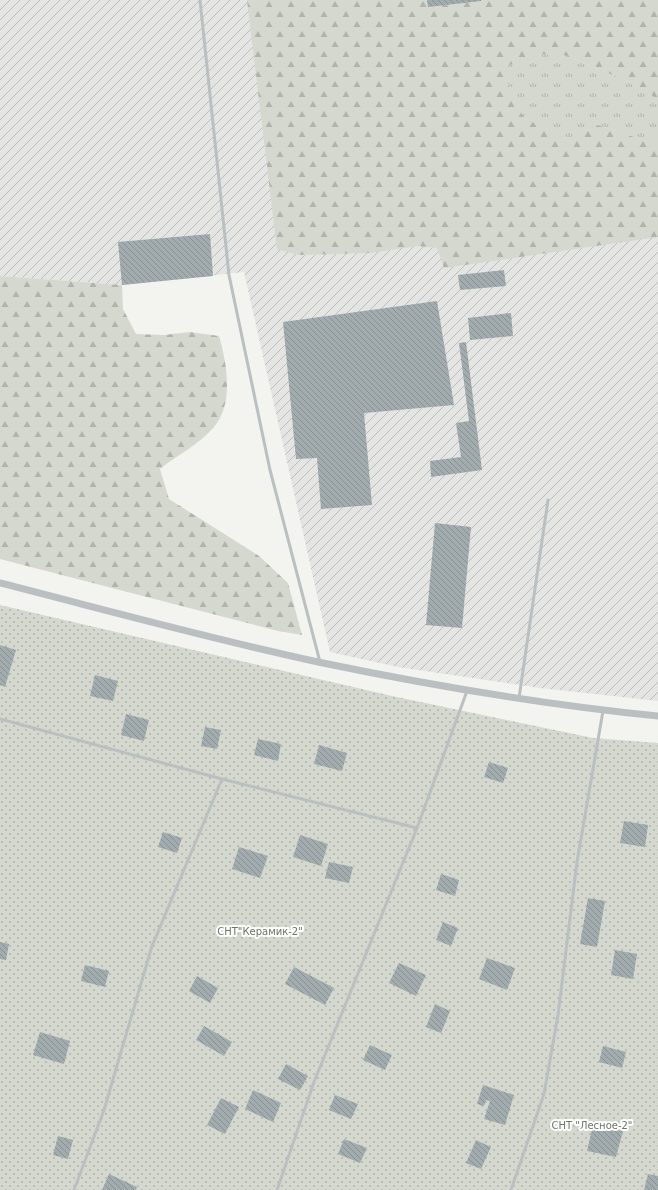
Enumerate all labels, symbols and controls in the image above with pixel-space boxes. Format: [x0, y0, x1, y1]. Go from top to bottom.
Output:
park label: СНТ"Керамик-2" [217, 926, 303, 937]
park label: СНТ "Лесное-2" [552, 1120, 632, 1131]

